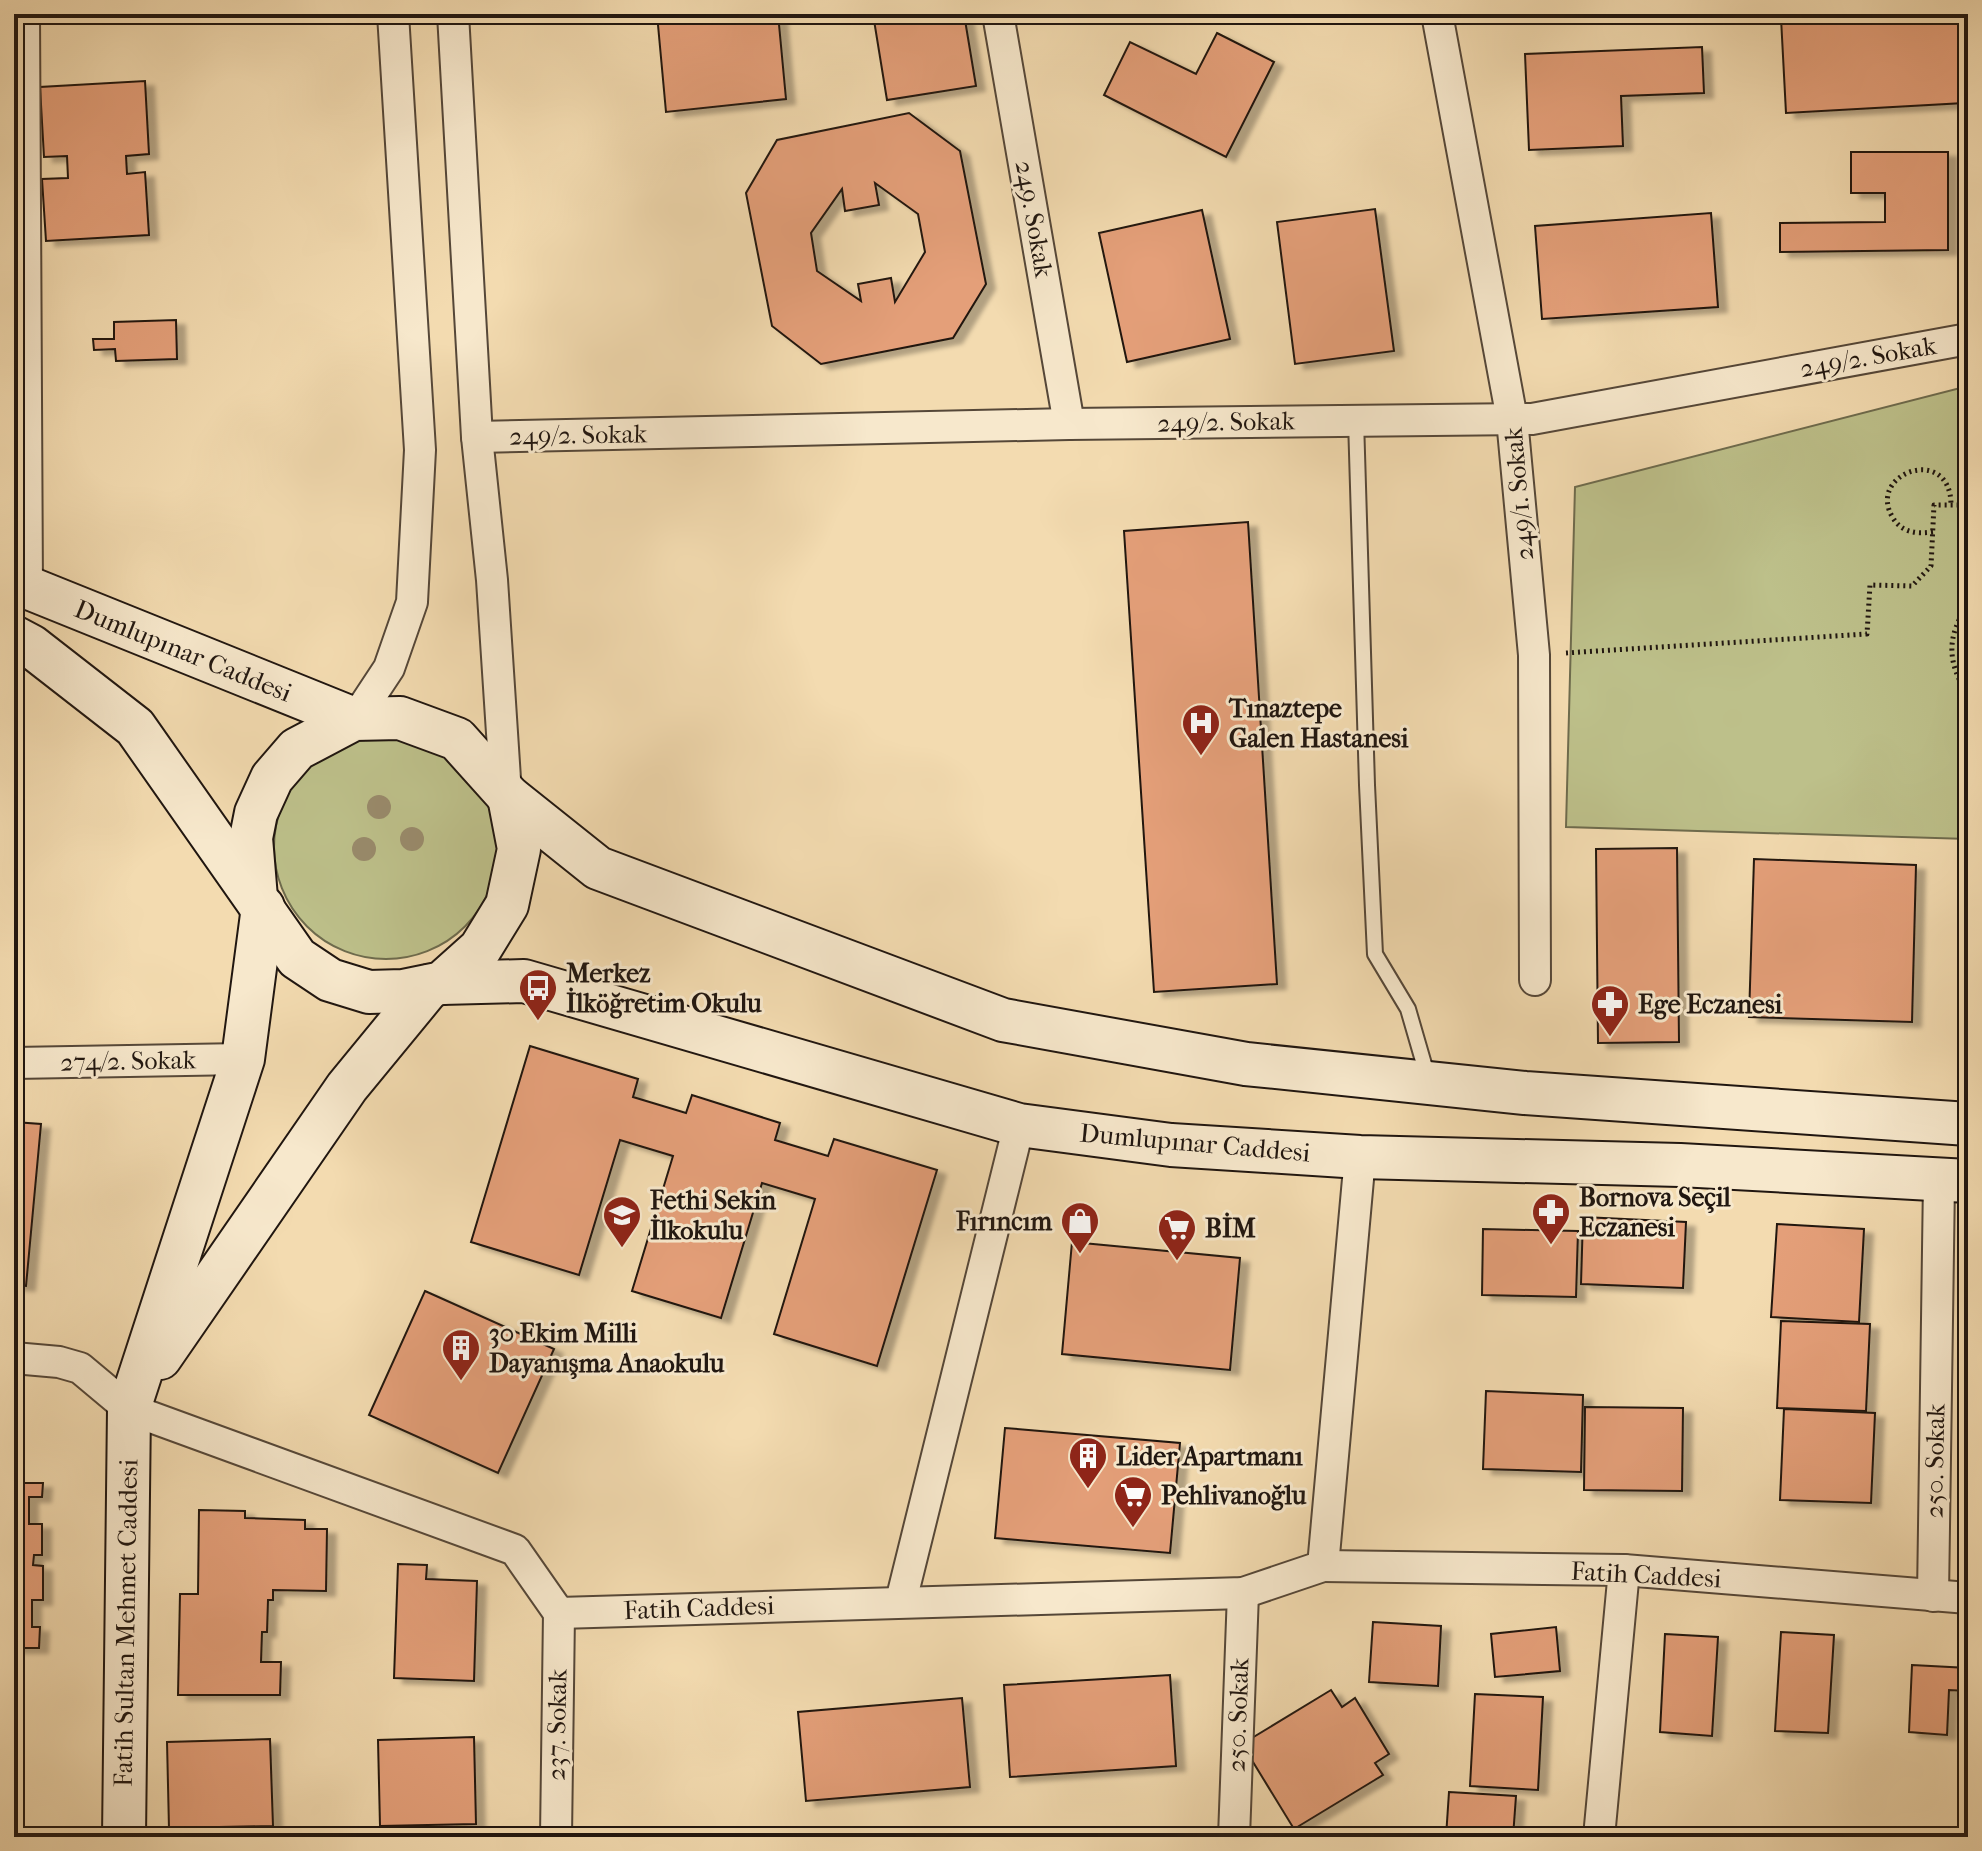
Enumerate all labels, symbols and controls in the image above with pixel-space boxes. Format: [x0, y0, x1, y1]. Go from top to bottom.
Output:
street label: 249. Sokak [1008, 158, 1060, 280]
street label: 249/2. Sokak [1797, 330, 1939, 384]
street label: 249/2. Sokak [1157, 405, 1296, 439]
street label: 249/2. Sokak [509, 418, 648, 452]
street label: 249/1. Sokak [1498, 425, 1540, 562]
street label: Dumlupınar Caddesi [70, 593, 296, 709]
place label: Tınaztepe Galen Hastanesi [1228, 693, 1409, 754]
hospital icon: Tınaztepe Galen Hastanesi [1180, 702, 1222, 757]
place label: Merkez İlköğretim Okulu [566, 958, 762, 1019]
bus stop icon: Merkez İlköğretim Okulu [517, 967, 559, 1022]
pharmacy icon: Ege Eczanesi [1589, 983, 1631, 1038]
place label: Ege Eczanesi [1638, 989, 1782, 1020]
street label: 274/2. Sokak [60, 1044, 197, 1078]
street label: Dumlupınar Caddesi [1078, 1117, 1312, 1169]
place label: Bornova Seçil Eczanesi [1579, 1182, 1731, 1243]
place label: Fethi Sekin İlkokulu [649, 1185, 777, 1246]
pharmacy icon: Bornova Seçil Eczanesi [1530, 1191, 1572, 1246]
school or university icon: Fethi Sekin İlkokulu [601, 1194, 643, 1249]
shop icon: Fırıncım [1059, 1200, 1101, 1255]
place label: Fırıncım [955, 1206, 1052, 1237]
supermarket icon: BİM [1156, 1207, 1198, 1262]
place label: BİM [1205, 1212, 1256, 1244]
place label: 30 Ekim Milli Dayanışma Anaokulu [489, 1318, 725, 1380]
building icon: 30 Ekim Milli Dayanışma Anaokulu [440, 1327, 482, 1382]
street label: 250. Sokak [1919, 1403, 1952, 1519]
building icon: Lider Apartmanı [1067, 1435, 1109, 1490]
place label: Lider Apartmanı [1116, 1441, 1303, 1472]
street label: Fatih Sultan Mehmet Caddesi [108, 1458, 144, 1787]
supermarket icon: Pehlivanoğlu [1112, 1474, 1154, 1529]
place label: Pehlivanoğlu [1161, 1480, 1307, 1511]
street label: Fatih Caddesi [1570, 1556, 1722, 1594]
street label: Fatih Caddesi [623, 1590, 775, 1626]
street label: 250. Sokak [1221, 1657, 1256, 1773]
street label: 237. Sokak [541, 1668, 573, 1781]

